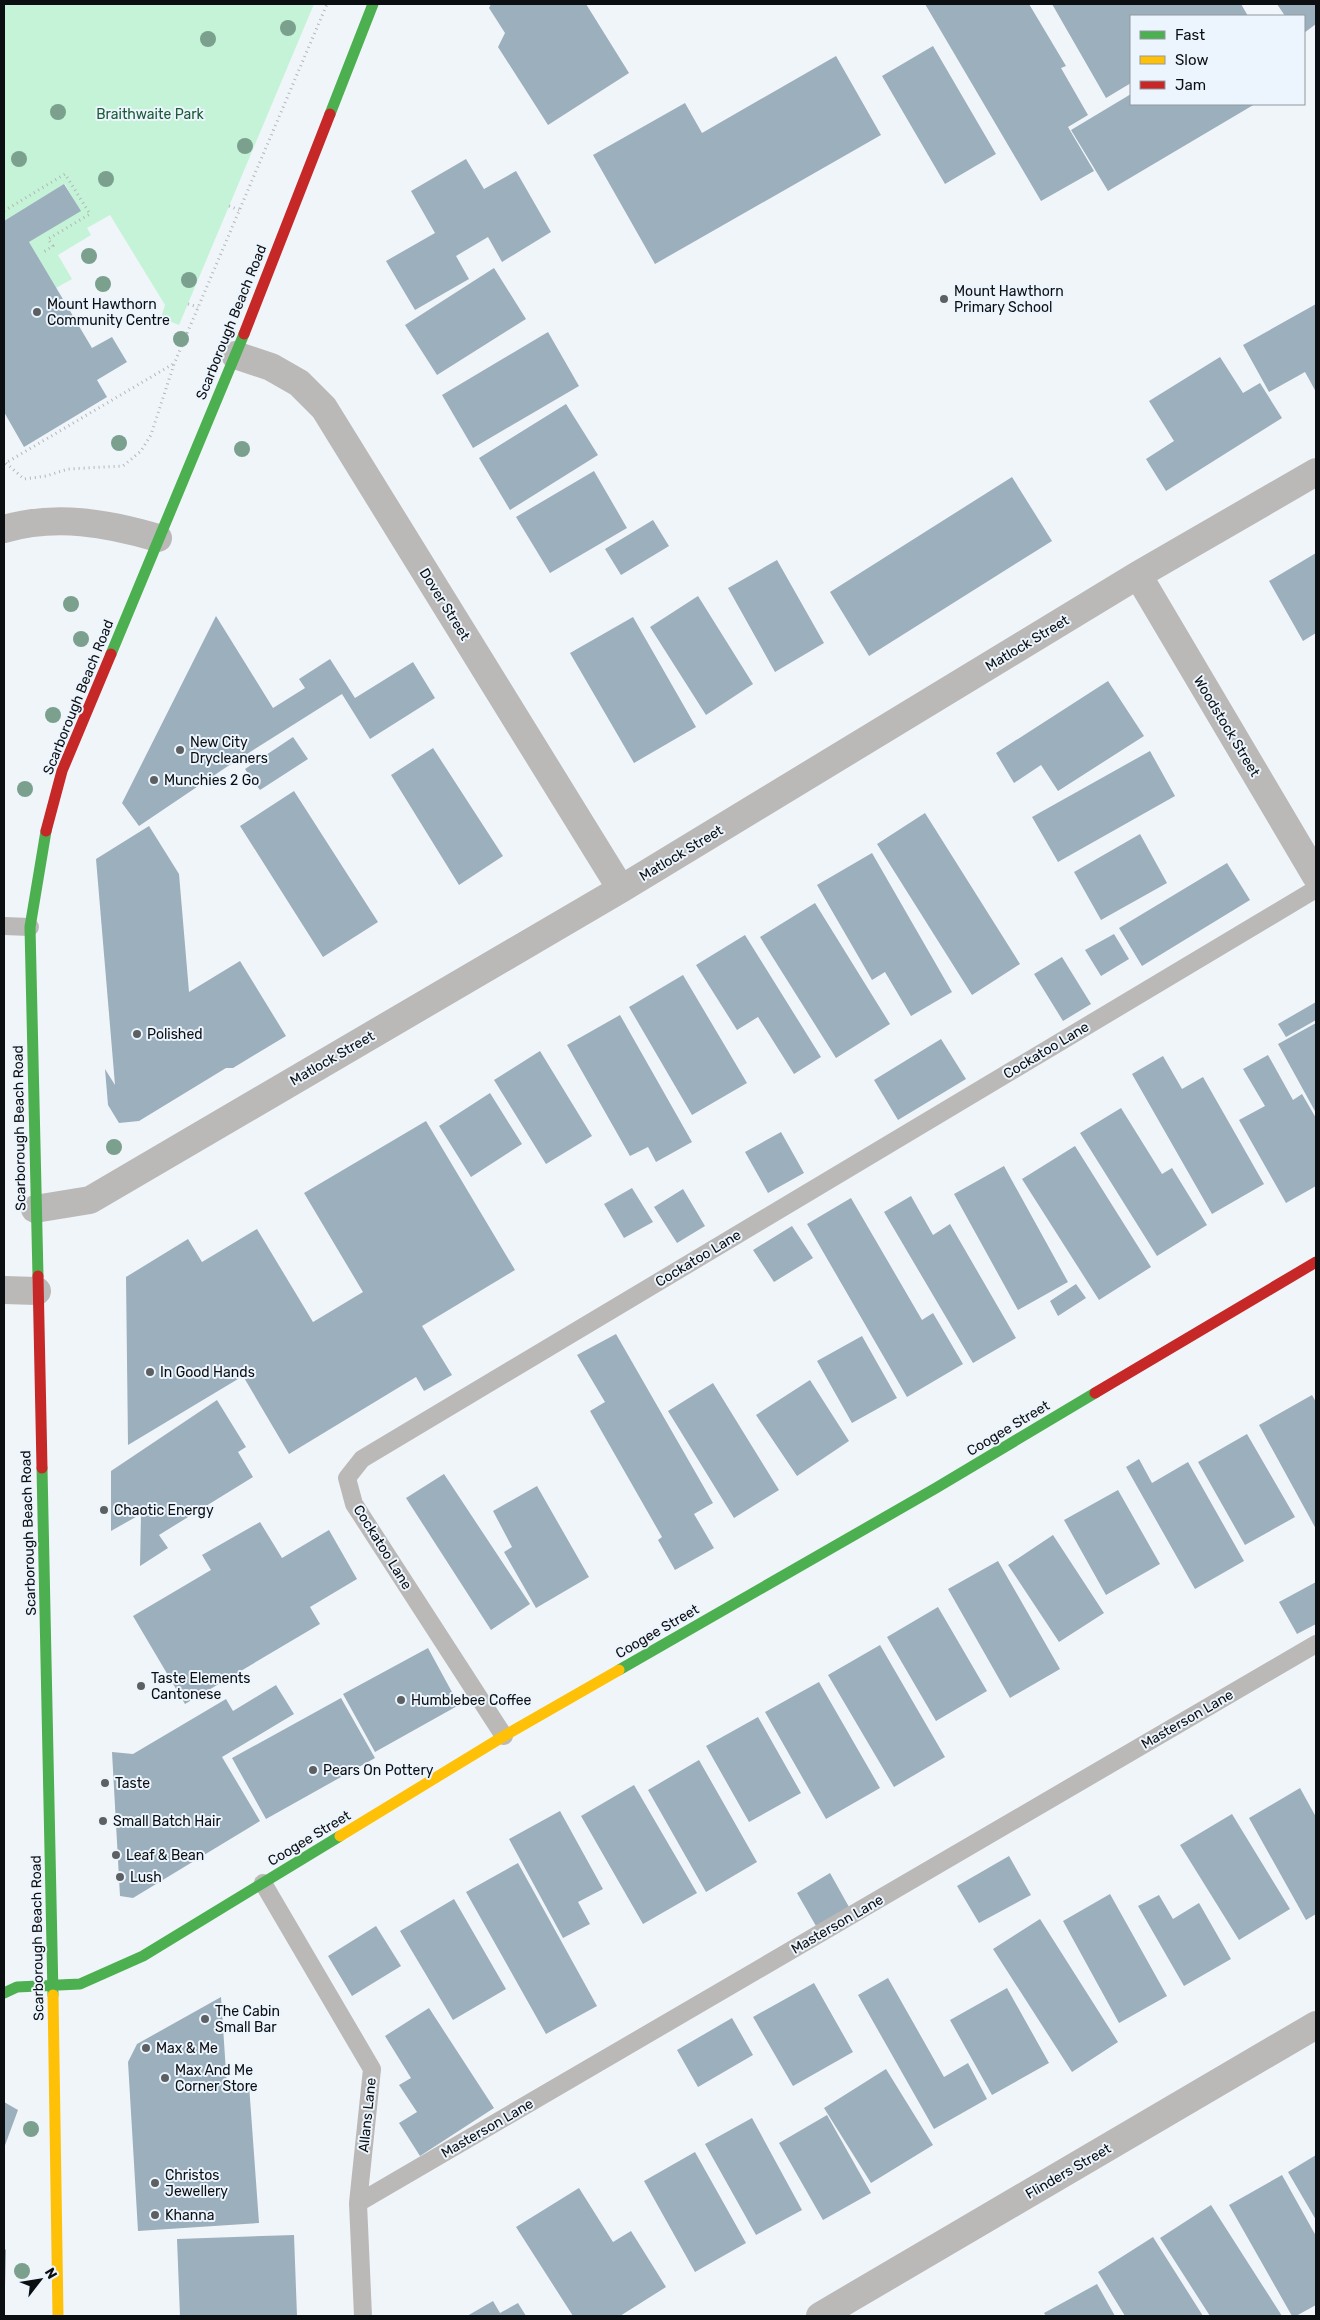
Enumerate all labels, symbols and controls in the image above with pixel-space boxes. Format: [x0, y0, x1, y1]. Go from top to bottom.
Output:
legend [1130, 15, 1305, 105]
text: Fast [1175, 26, 1205, 44]
text: Slow [1175, 51, 1208, 69]
text: Jam [1175, 76, 1206, 94]
park label: Braithwaite Park [96, 106, 205, 123]
street label: Scarborough Beach Road [193, 242, 270, 402]
place label: Mount Hawthorn Primary School [954, 283, 1064, 316]
marker: Mount Hawthorn Primary School [938, 293, 950, 305]
place label: Mount Hawthorn Community Centre [47, 296, 170, 329]
marker: Mount Hawthorn Community Centre [31, 306, 43, 318]
street label: Dover Street [416, 565, 474, 644]
street label: Matlock Street [982, 612, 1073, 675]
street label: Scarborough Beach Road [40, 617, 117, 777]
street label: Woodstock Street [1190, 673, 1264, 780]
place label: New City Drycleaners [190, 734, 268, 767]
marker: New City Drycleaners [174, 744, 186, 756]
place label: Munchies 2 Go [164, 772, 259, 789]
marker: Munchies 2 Go [148, 774, 160, 786]
street label: Matlock Street [636, 822, 727, 885]
street label: Cockatoo Lane [1000, 1018, 1092, 1083]
place label: Polished [147, 1026, 203, 1043]
street label: Matlock Street [287, 1027, 378, 1089]
marker: Polished [131, 1028, 143, 1040]
street label: Scarborough Beach Road [10, 1045, 29, 1211]
street label: Cockatoo Lane [652, 1226, 744, 1291]
place label: In Good Hands [160, 1364, 255, 1381]
marker: In Good Hands [144, 1366, 156, 1378]
street label: Coogee Street [964, 1397, 1053, 1460]
street label: Scarborough Beach Road [17, 1450, 40, 1616]
place label: Chaotic Energy [114, 1502, 214, 1519]
street label: Cockatoo Lane [350, 1502, 415, 1593]
marker: Chaotic Energy [98, 1504, 110, 1516]
street label: Coogee Street [613, 1600, 702, 1662]
place label: Taste Elements Cantonese [151, 1670, 250, 1703]
marker: Taste Elements Cantonese [135, 1680, 147, 1692]
street label: Masterson Lane [1138, 1686, 1237, 1753]
place label: Humblebee Coffee [411, 1692, 532, 1709]
marker: Humblebee Coffee [395, 1694, 407, 1706]
place label: Pears On Pottery [323, 1762, 434, 1779]
marker: Pears On Pottery [307, 1764, 319, 1776]
place label: Taste [115, 1775, 150, 1792]
marker: Taste [99, 1777, 111, 1789]
street label: Coogee Street [265, 1807, 354, 1870]
place label: Small Batch Hair [113, 1813, 221, 1830]
marker: Small Batch Hair [97, 1815, 109, 1827]
place label: Leaf & Bean [126, 1847, 204, 1864]
marker: Leaf & Bean [110, 1849, 122, 1861]
street label: Scarborough Beach Road [28, 1855, 47, 2021]
place label: Lush [130, 1869, 162, 1886]
marker: Lush [114, 1871, 126, 1883]
street label: Masterson Lane [788, 1891, 887, 1958]
place label: The Cabin Small Bar [215, 2003, 280, 2036]
marker: The Cabin Small Bar [199, 2013, 211, 2025]
place label: Max & Me [156, 2040, 218, 2057]
marker: Max & Me [140, 2042, 152, 2054]
place label: Max And Me Corner Store [175, 2062, 258, 2095]
marker: Max And Me Corner Store [159, 2072, 171, 2084]
street label: Allans Lane [355, 2077, 380, 2153]
street label: Masterson Lane [438, 2095, 537, 2162]
street label: Flinders Street [1022, 2140, 1115, 2203]
place label: Christos Jewellery [165, 2167, 228, 2200]
marker: Christos Jewellery [149, 2177, 161, 2189]
place label: Khanna [165, 2207, 214, 2224]
marker: Khanna [149, 2209, 161, 2221]
north arrow [15, 2255, 65, 2305]
text: N [41, 2265, 61, 2282]

